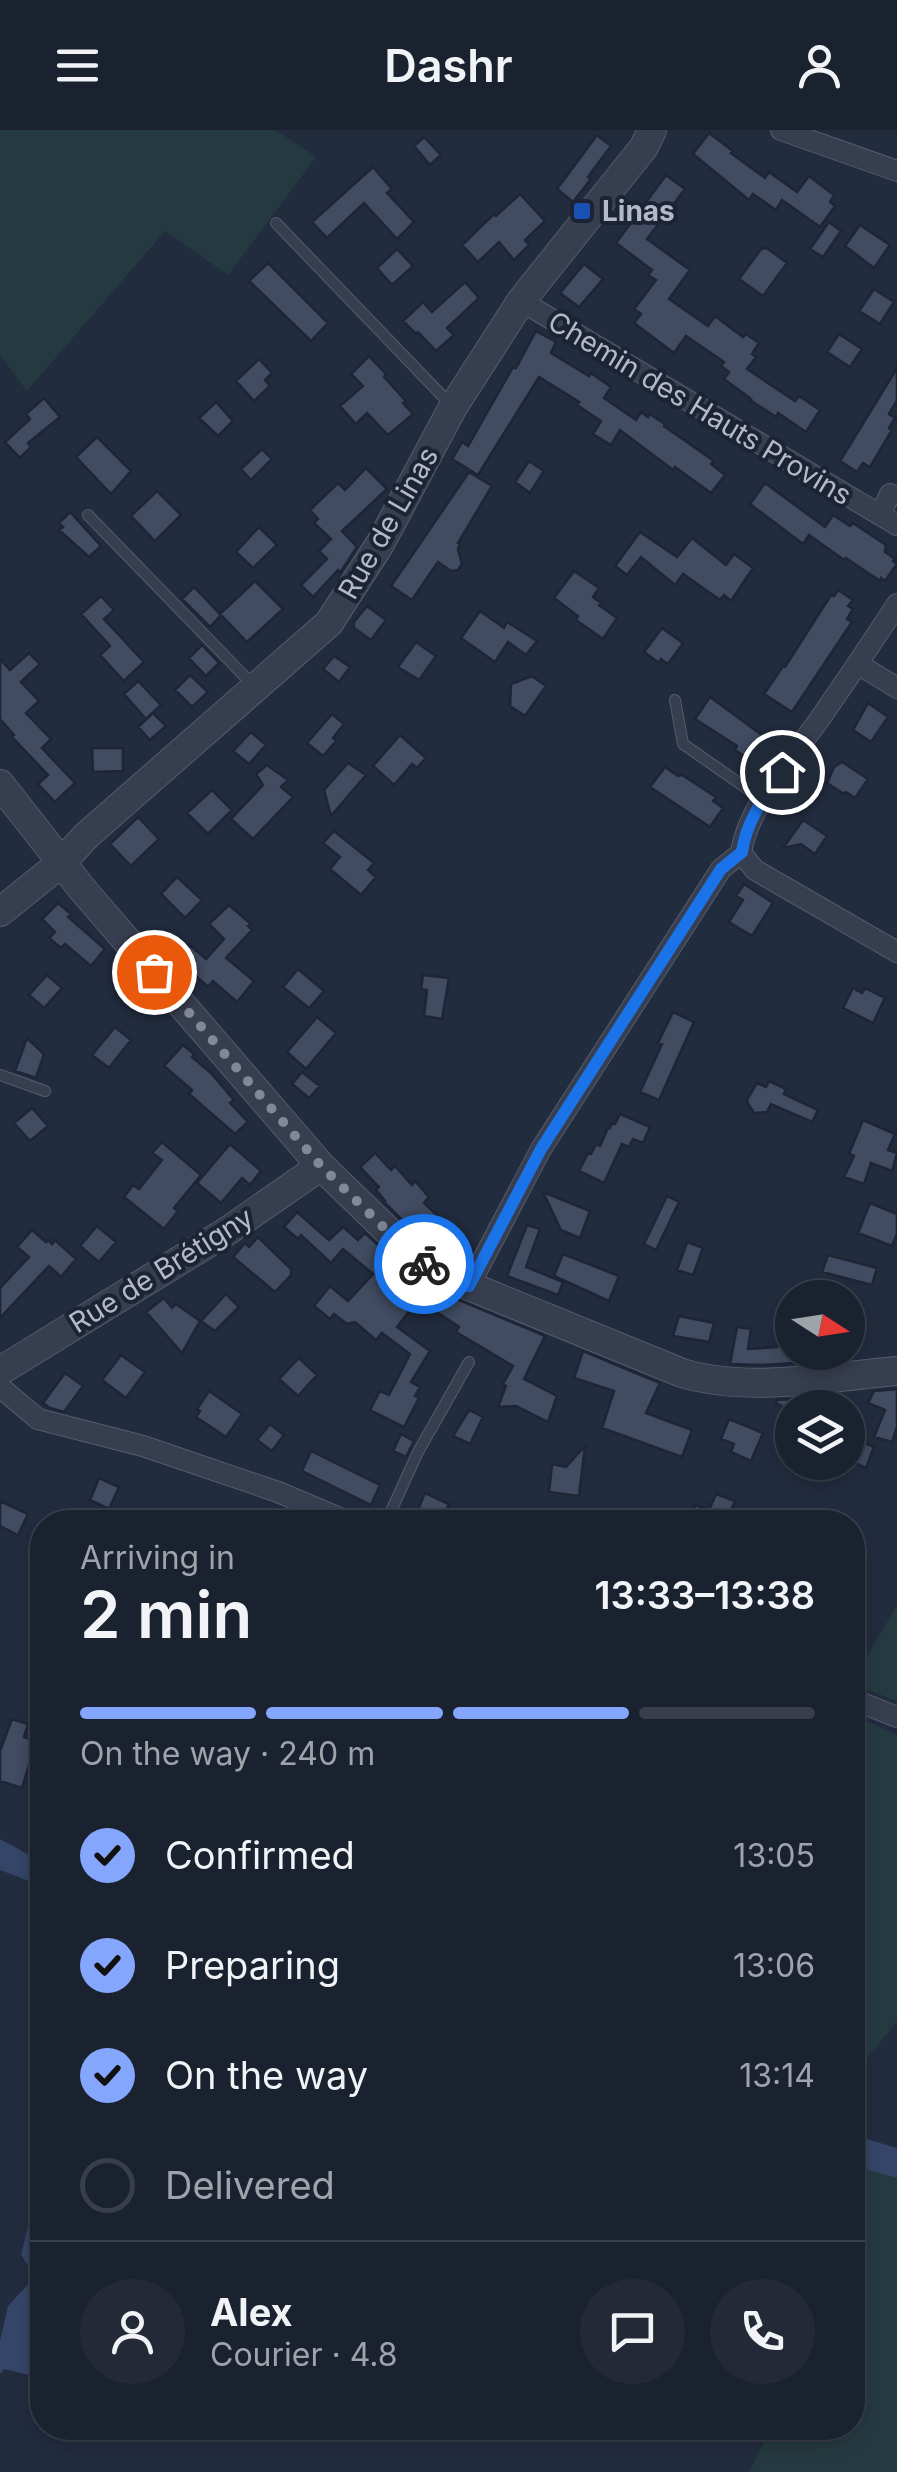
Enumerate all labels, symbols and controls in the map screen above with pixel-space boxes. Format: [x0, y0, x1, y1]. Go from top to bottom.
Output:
icon: menu [50, 38, 105, 93]
text: Dashr [384, 38, 513, 93]
icon: person [792, 38, 847, 93]
place label: Linas [602, 194, 675, 228]
marker: Linas [571, 200, 593, 222]
street label: Chemin des Hauts Provins [542, 304, 858, 512]
street label: Rue de Linas [331, 441, 445, 605]
pin [740, 730, 825, 815]
icon: home [755, 745, 810, 800]
pin [112, 930, 197, 1015]
icon: bag [127, 945, 182, 1000]
street label: Rue de Brétigny [63, 1200, 259, 1340]
courier [374, 1214, 474, 1314]
icon: bike [397, 1237, 452, 1292]
north arrow [775, 1280, 865, 1370]
map controls [775, 1280, 865, 1480]
button: layers [775, 1390, 865, 1480]
text: Arriving in [80, 1538, 235, 1577]
text: 13:33–13:38 [594, 1572, 815, 1618]
text: 2 min [80, 1575, 252, 1654]
text: On the way · 240 m [80, 1734, 375, 1773]
icon: check [80, 1828, 135, 1883]
text: Confirmed [165, 1832, 355, 1878]
text: 13:05 [733, 1836, 815, 1875]
icon: check [80, 1938, 135, 1993]
text: Preparing [165, 1942, 340, 1988]
text: 13:06 [733, 1946, 815, 1985]
icon: check [80, 2048, 135, 2103]
text: On the way [165, 2052, 368, 2098]
text: 13:14 [739, 2056, 815, 2095]
text: Delivered [165, 2162, 335, 2208]
button: person [80, 2279, 185, 2384]
button: chat [580, 2279, 685, 2384]
button: phone [710, 2279, 815, 2384]
text: Alex [210, 2289, 293, 2335]
text: Courier · 4.8 [210, 2335, 398, 2374]

